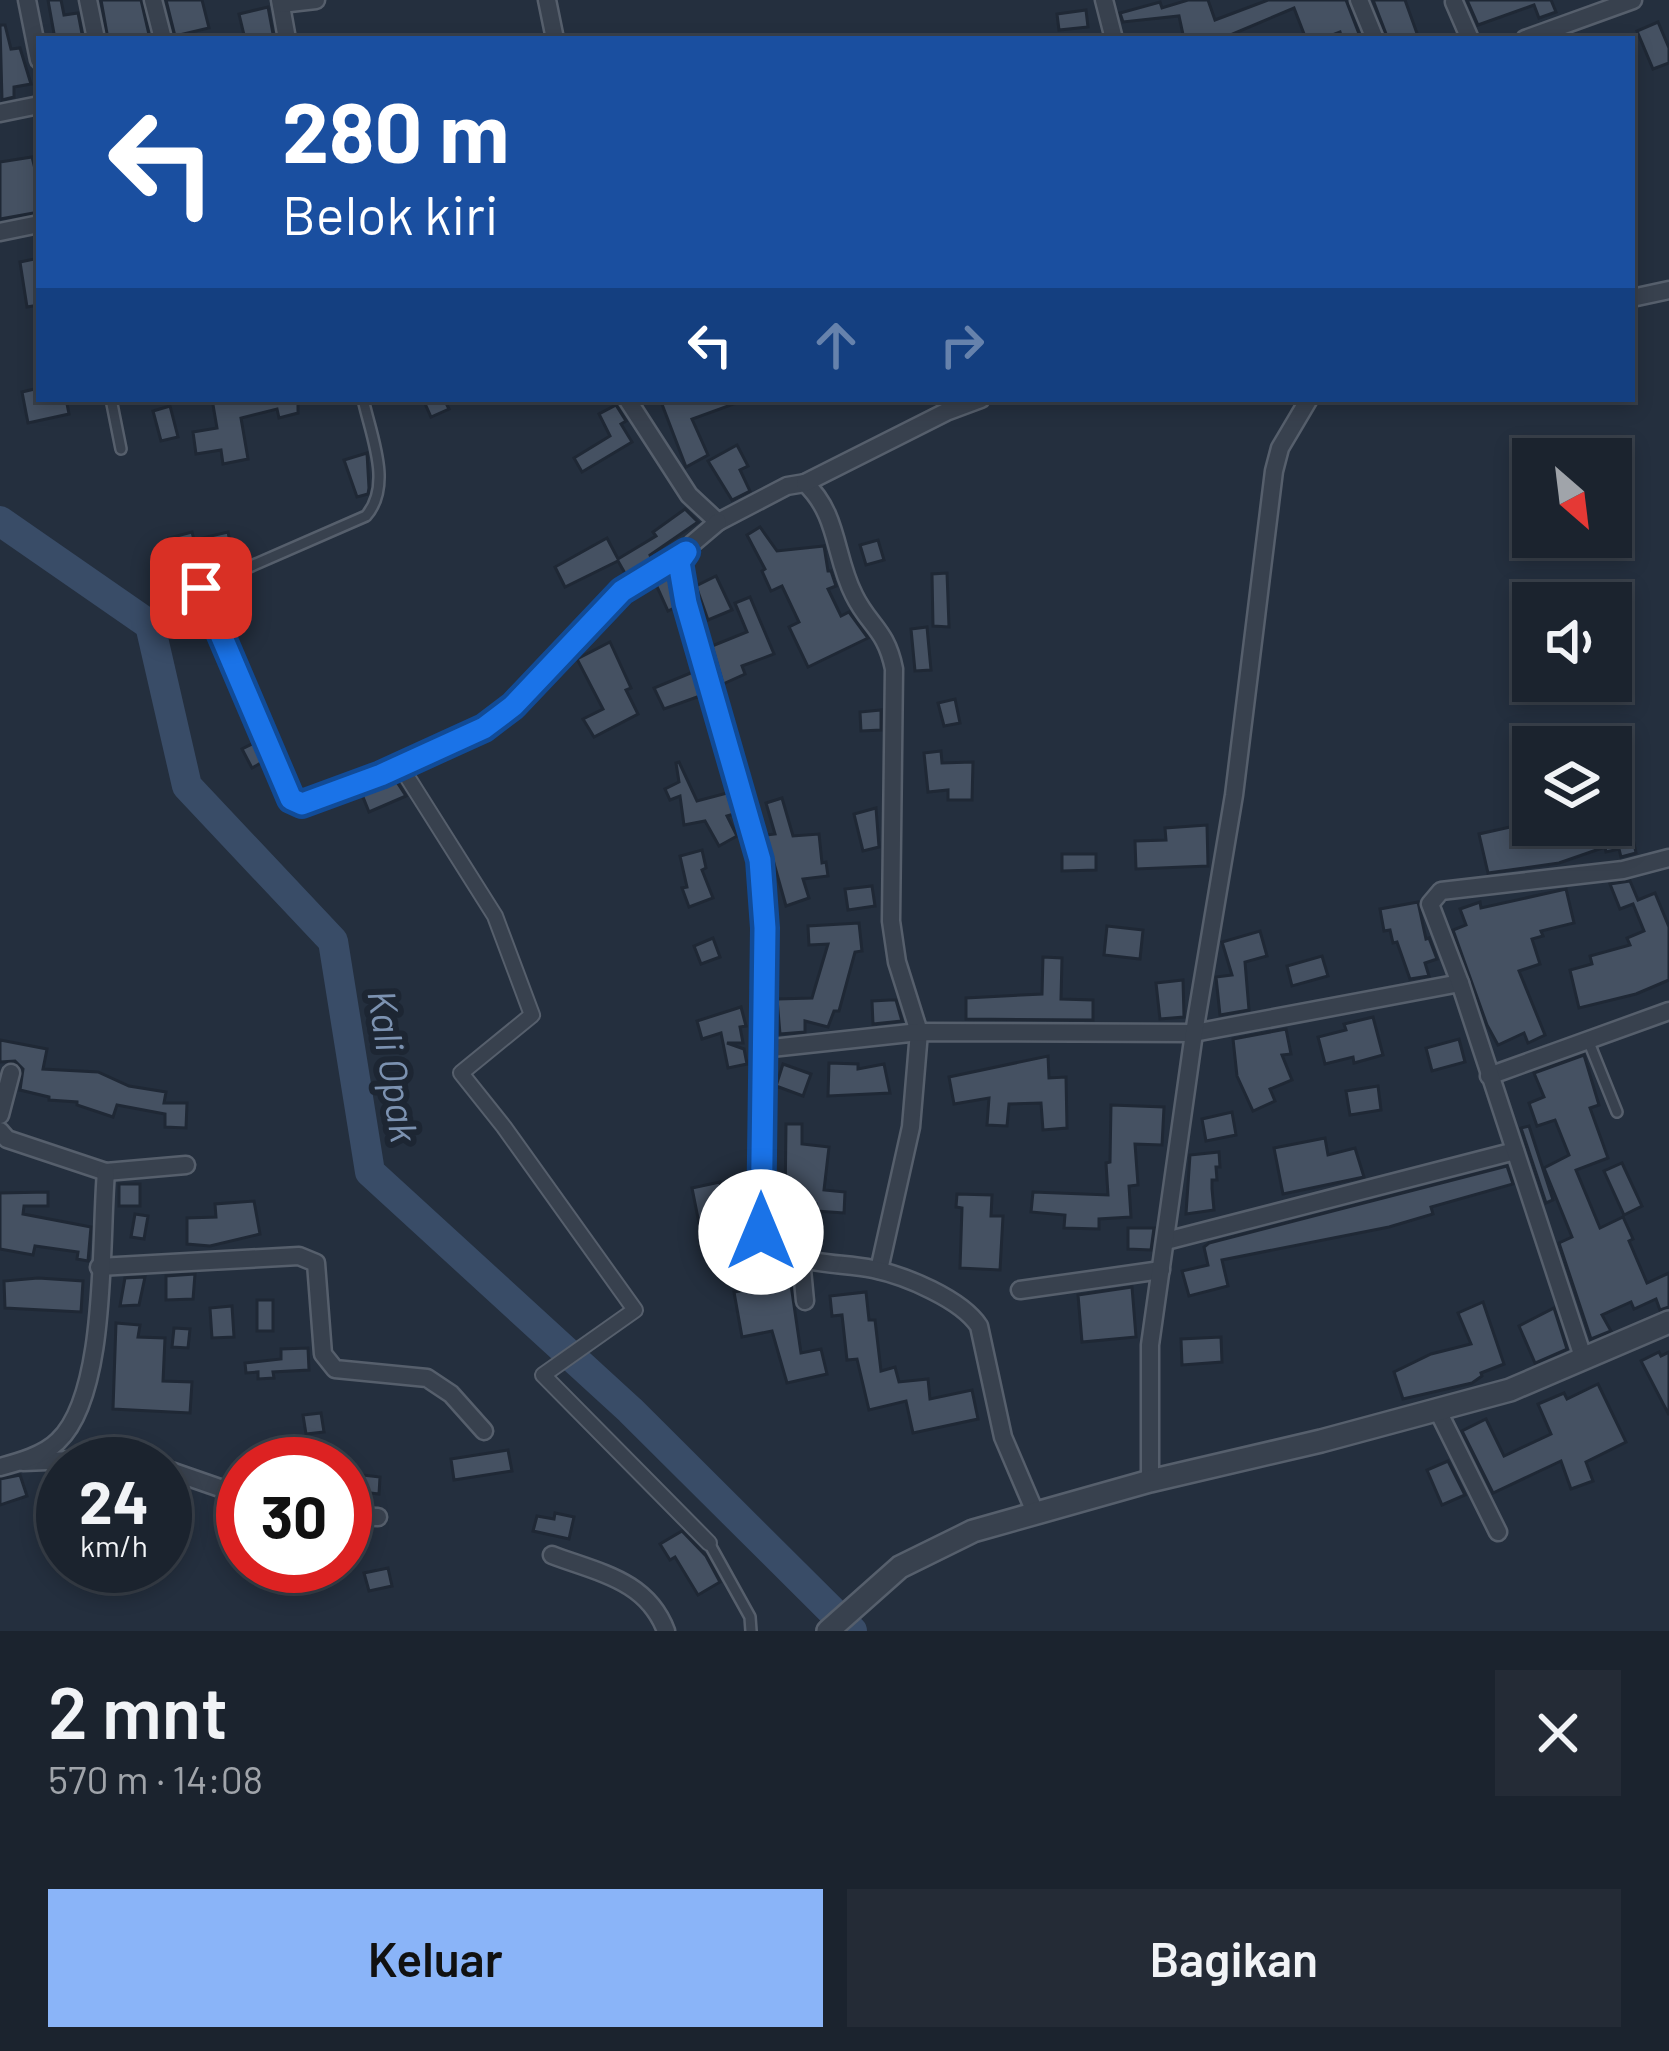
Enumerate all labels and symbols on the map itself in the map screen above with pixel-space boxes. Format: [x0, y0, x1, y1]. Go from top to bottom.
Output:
north arrow [1512, 438, 1632, 558]
pin [150, 537, 252, 639]
water label: Kali Opak [359, 986, 430, 1145]
position arrow [698, 1169, 824, 1295]
speed limit sign: 30 [216, 1437, 372, 1593]

